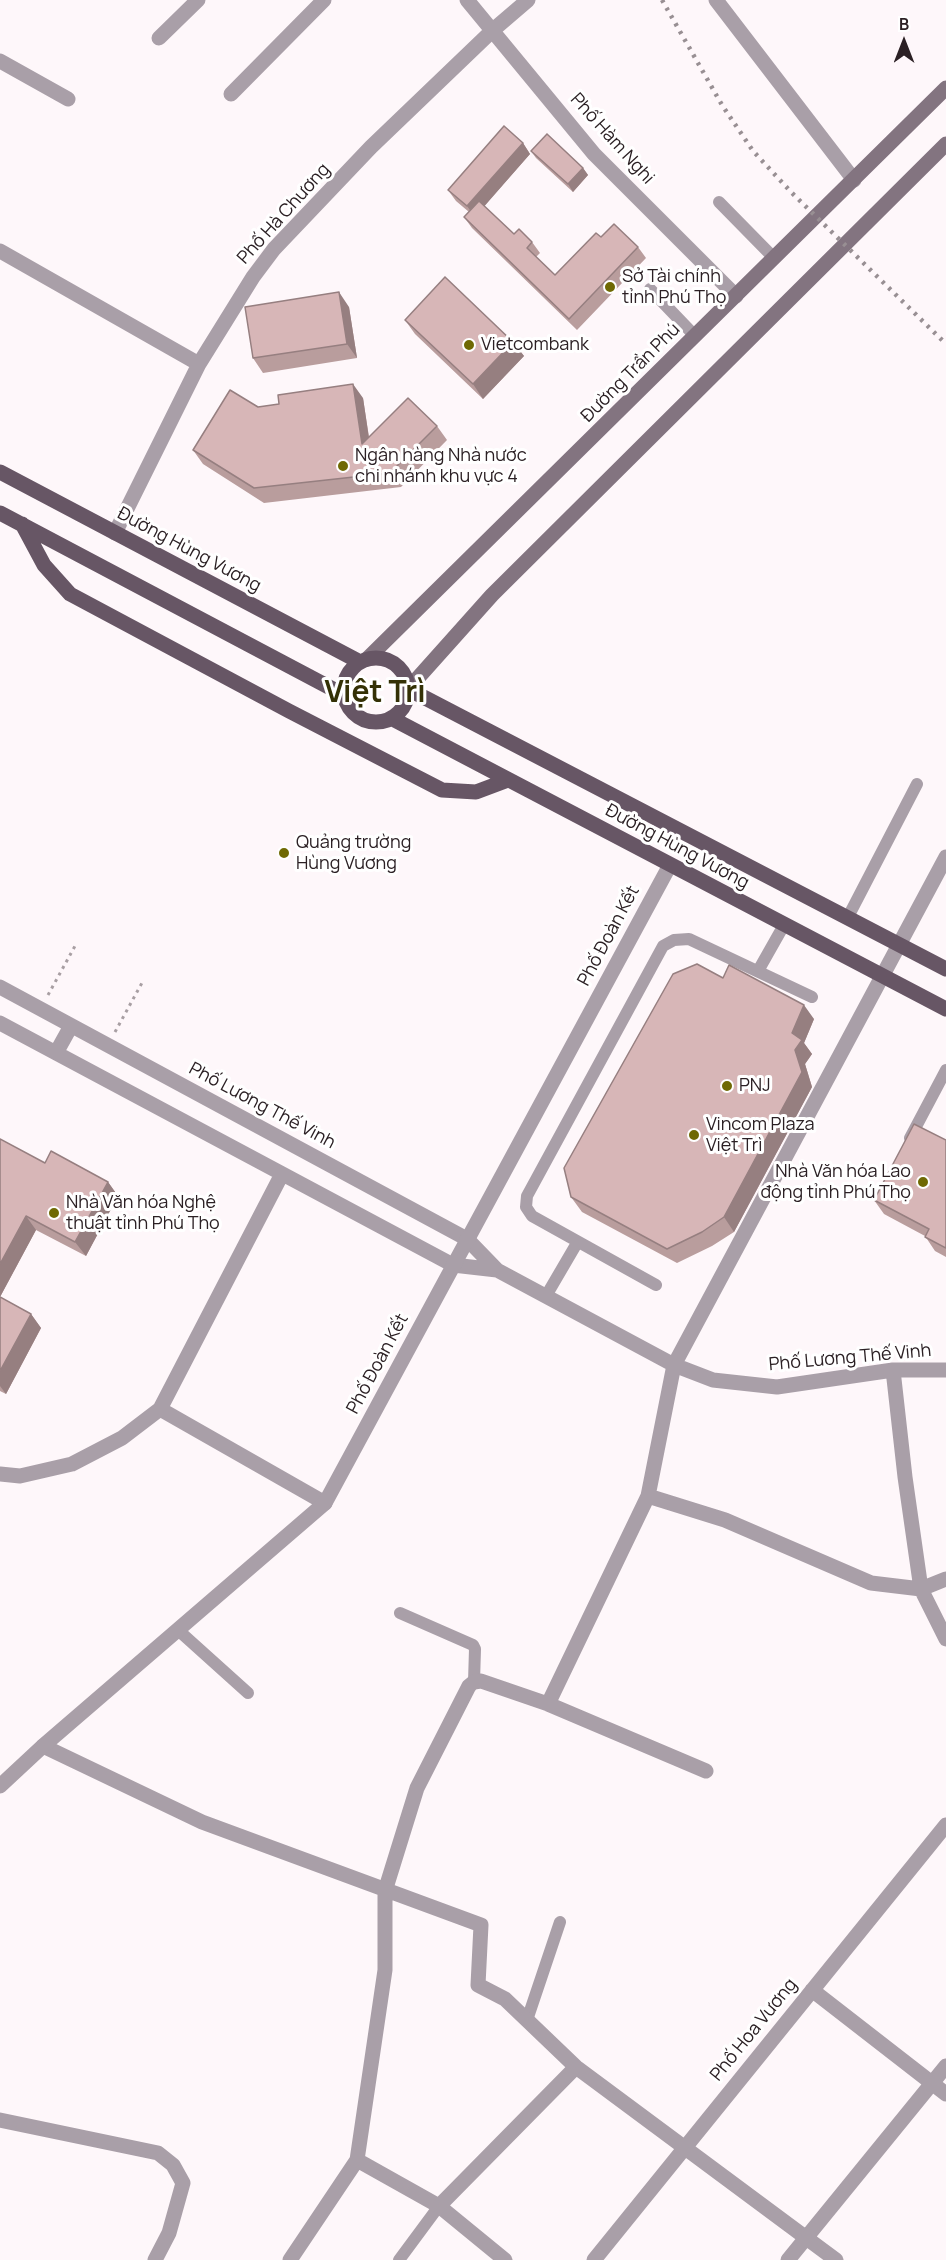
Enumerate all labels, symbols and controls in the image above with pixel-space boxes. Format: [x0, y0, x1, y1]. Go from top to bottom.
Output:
north arrow [874, 12, 934, 72]
text: B [899, 13, 909, 35]
street label: Phố Hàm Nghi [566, 89, 658, 189]
street label: Phố Hà Chương [233, 159, 335, 269]
place label: Sở Tài chính tỉnh Phú Thọ [622, 266, 726, 308]
marker: Sở Tài chính tỉnh Phú Thọ [603, 280, 617, 294]
street label: Đường Trần Phú [577, 319, 685, 427]
place label: Vietcombank [481, 334, 589, 356]
marker: Vietcombank [462, 338, 476, 352]
place label: Ngân hàng Nhà nước chi nhánh khu vực 4 [355, 445, 527, 488]
marker: Ngân hàng Nhà nước chi nhánh khu vực 4 [336, 459, 350, 473]
street label: Đường Hùng Vương [113, 503, 265, 597]
district label: Việt Trì [324, 676, 426, 712]
street label: Đường Hùng Vương [601, 800, 753, 894]
place label: Quảng trường Hùng Vương [296, 832, 411, 874]
marker: Quảng trường Hùng Vương [277, 846, 291, 860]
street label: Phố Đoàn Kết [574, 882, 644, 990]
street label: Phố Lương Thế Vinh [185, 1058, 339, 1154]
place label: PNJ [739, 1075, 771, 1097]
marker: PNJ [720, 1079, 734, 1093]
place label: Vincom Plaza Việt Trì [706, 1114, 815, 1156]
marker: Vincom Plaza Việt Trì [687, 1128, 701, 1142]
place label: Nhà Văn hóa Lao động tỉnh Phú Thọ [760, 1161, 911, 1204]
marker: Nhà Văn hóa Lao động tỉnh Phú Thọ [916, 1175, 930, 1189]
place label: Nhà Văn hóa Nghệ thuật tỉnh Phú Thọ [66, 1192, 220, 1234]
marker: Nhà Văn hóa Nghệ thuật tỉnh Phú Thọ [47, 1206, 61, 1220]
street label: Phố Đoàn Kết [343, 1310, 413, 1418]
street label: Phố Lương Thế Vinh [768, 1340, 932, 1376]
street label: Phố Hoa Vương [706, 1974, 802, 2086]

